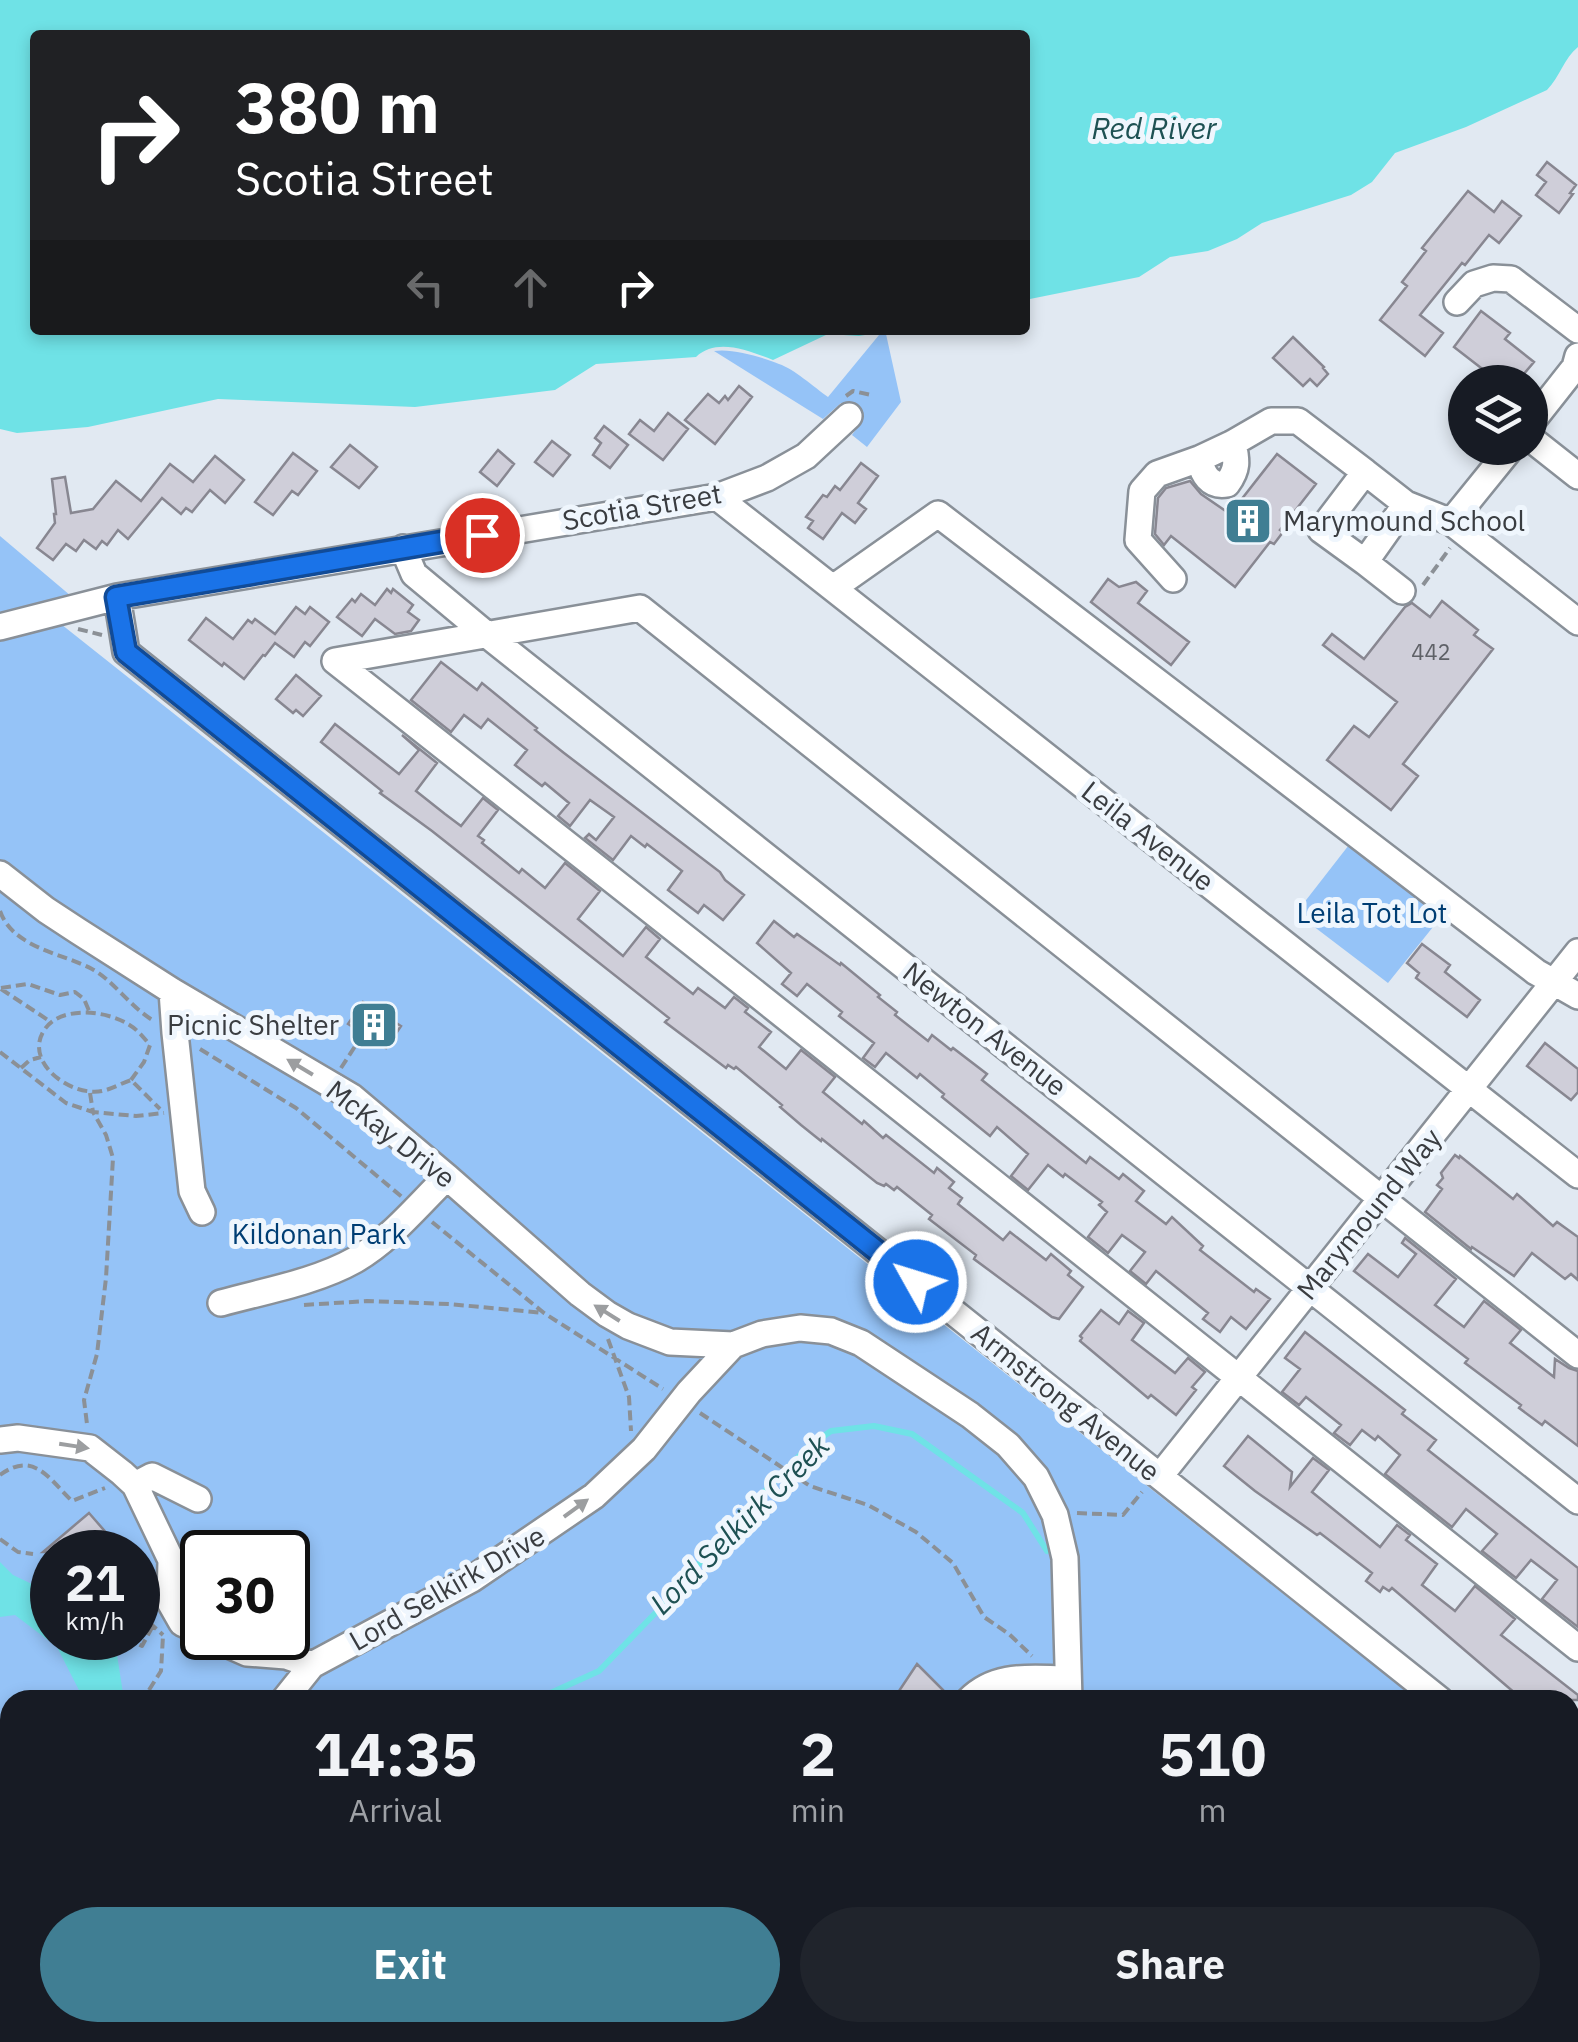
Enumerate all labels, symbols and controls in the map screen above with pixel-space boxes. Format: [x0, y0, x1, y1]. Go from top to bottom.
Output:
text: 380 m [235, 61, 440, 152]
icon: right [70, 70, 200, 200]
water label: Red River [1092, 108, 1218, 147]
text: Scotia Street [235, 149, 494, 207]
icon: left [398, 260, 453, 315]
icon: ahead [503, 260, 558, 315]
icon: right [608, 260, 663, 315]
map controls [1448, 365, 1548, 465]
button: layers [1448, 365, 1548, 465]
street label: Scotia Street [559, 474, 724, 539]
pin [440, 493, 525, 578]
building icon: Marymound School [1222, 495, 1274, 547]
place label: Marymound School [1283, 502, 1525, 539]
icon: arrive [455, 508, 510, 563]
house number: 442 [1411, 637, 1451, 666]
street label: Leila Avenue [1074, 772, 1222, 899]
park label: Leila Tot Lot [1297, 894, 1447, 931]
street label: Newton Avenue [896, 953, 1075, 1104]
building icon: Picnic Shelter [348, 999, 400, 1051]
place label: Picnic Shelter [167, 1006, 339, 1043]
one-way arrow [286, 1058, 314, 1076]
street label: McKay Drive [319, 1071, 464, 1196]
street label: Marymound Way [1288, 1120, 1449, 1307]
park label: Kildonan Park [232, 1215, 406, 1252]
position arrow [864, 1230, 968, 1334]
one-way arrow [594, 1304, 621, 1323]
street label: Armstrong Avenue [964, 1314, 1168, 1489]
water label: Lord Selkirk Creek [641, 1426, 837, 1622]
one-way arrow [58, 1439, 90, 1455]
one-way arrow [563, 1499, 589, 1519]
street label: Lord Selkirk Drive [342, 1517, 551, 1659]
speed limit sign: 30 [180, 1530, 310, 1660]
text: 21 [65, 1550, 125, 1615]
text: km/h [66, 1604, 124, 1637]
text: 14:35 [314, 1714, 477, 1793]
text: 2 [800, 1714, 836, 1793]
text: 510 [1158, 1714, 1266, 1793]
text: Arrival [349, 1789, 442, 1831]
text: min [791, 1789, 845, 1831]
text: m [1199, 1789, 1226, 1831]
button: Exit [40, 1907, 780, 2022]
button: Share [800, 1907, 1540, 2022]

